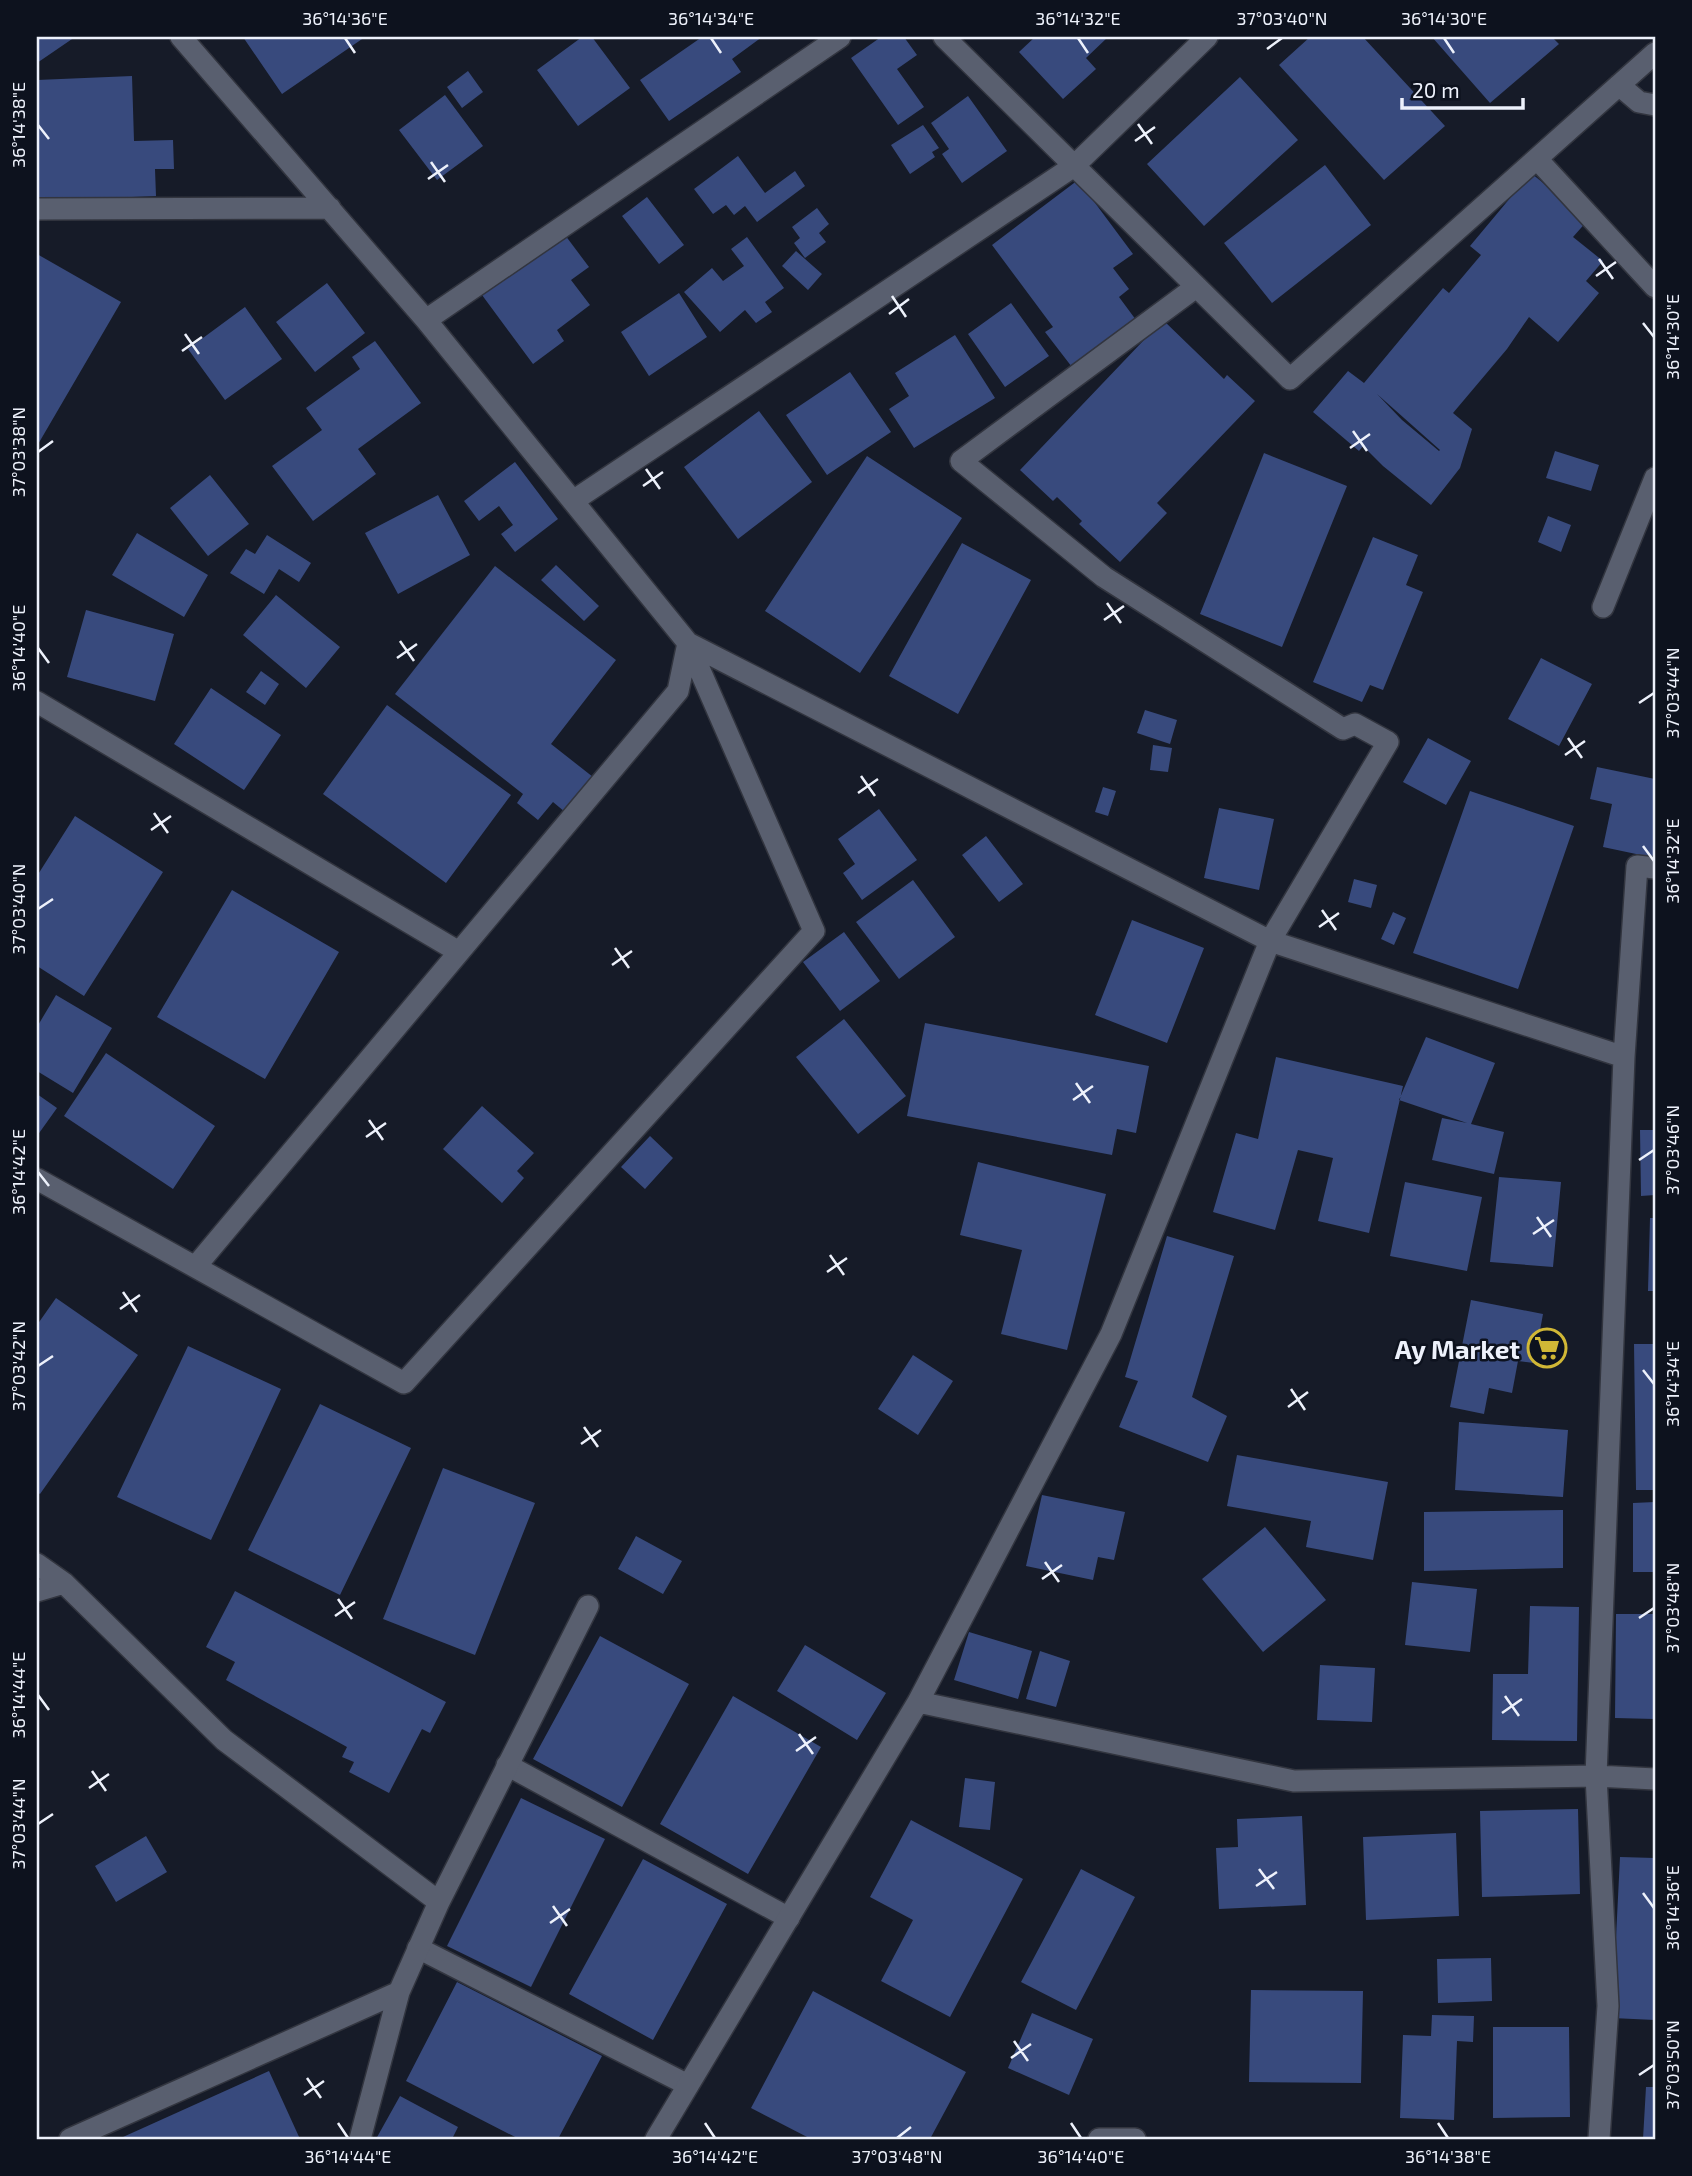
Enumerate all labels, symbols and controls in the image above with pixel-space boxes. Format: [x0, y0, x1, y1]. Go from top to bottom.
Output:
text: 36°14'36"E [302, 7, 388, 29]
text: 36°14'34"E [668, 7, 754, 29]
text: 36°14'32"E [1035, 7, 1121, 29]
text: 37°03'40"N [1237, 7, 1328, 29]
text: 36°14'30"E [1401, 7, 1487, 29]
scale bar [1402, 66, 1522, 110]
text: 20 m [1412, 77, 1460, 102]
text: 36°14'38"E [7, 82, 29, 168]
text: 36°14'30"E [1661, 294, 1683, 380]
text: 37°03'38"N [7, 407, 29, 497]
text: 36°14'40"E [7, 605, 29, 691]
text: 37°03'44"N [1661, 647, 1683, 739]
text: 36°14'32"E [1661, 818, 1683, 904]
text: 37°03'40"N [7, 864, 29, 955]
text: 37°03'46"N [1661, 1105, 1683, 1195]
text: 36°14'42"E [7, 1129, 29, 1215]
text: 37°03'42"N [7, 1321, 29, 1411]
supermarket icon: Ay Market [1526, 1327, 1568, 1369]
place label: Ay Market [1395, 1333, 1520, 1365]
text: 36°14'34"E [1661, 1341, 1683, 1427]
text: 37°03'48"N [1661, 1562, 1683, 1654]
text: 36°14'44"E [7, 1652, 29, 1738]
text: 37°03'44"N [7, 1778, 29, 1870]
text: 36°14'36"E [1661, 1865, 1683, 1951]
text: 37°03'50"N [1661, 2020, 1683, 2110]
text: 36°14'44"E [305, 2145, 391, 2167]
text: 36°14'42"E [672, 2145, 758, 2167]
text: 37°03'48"N [851, 2145, 943, 2167]
text: 36°14'40"E [1038, 2145, 1124, 2167]
text: 36°14'38"E [1405, 2145, 1491, 2167]

